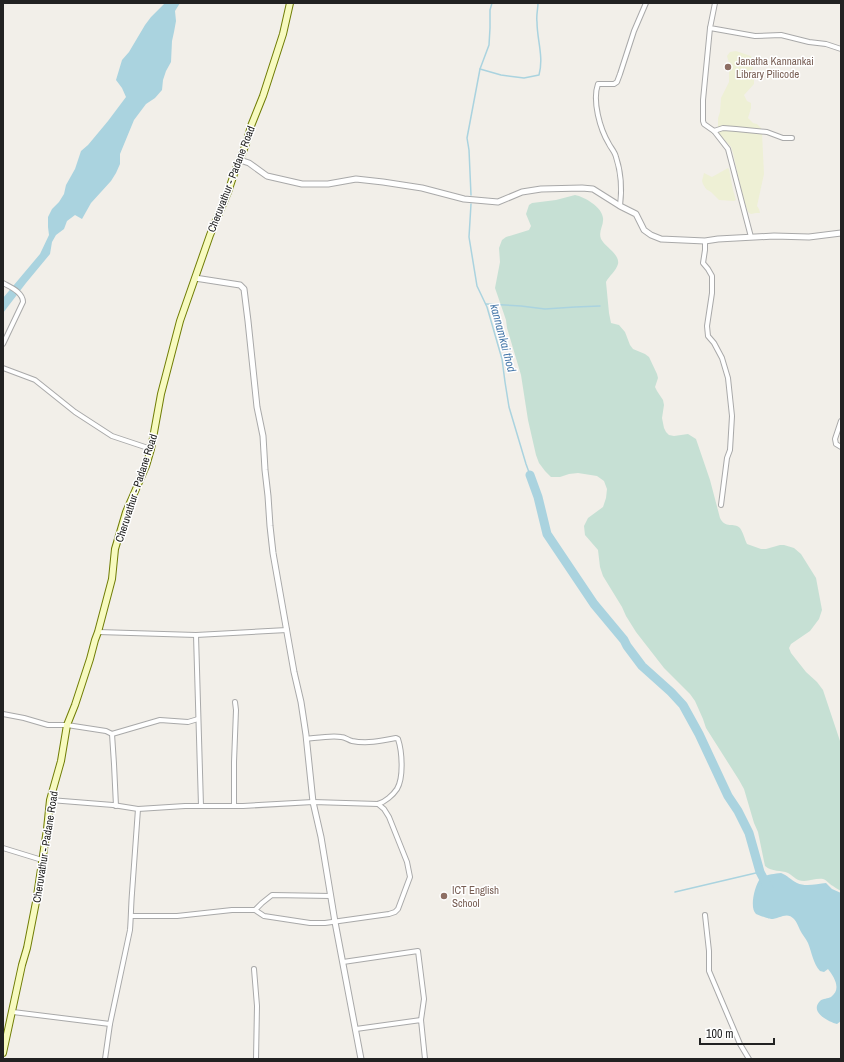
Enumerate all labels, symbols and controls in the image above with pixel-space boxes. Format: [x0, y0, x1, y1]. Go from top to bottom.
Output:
place label: Janatha Kannankai Library Pilicode [736, 54, 814, 81]
marker: Janatha Kannankai Library Pilicode [723, 62, 733, 72]
street label: Cheruvathur - Padane Road [204, 124, 258, 234]
water label: kannamkai thod [486, 302, 520, 374]
street label: Cheruvathur - Padane Road [112, 432, 160, 544]
street label: Cheruvathur - Padane Road [29, 790, 61, 904]
place label: ICT English School [452, 883, 499, 910]
marker: ICT English School [439, 891, 449, 901]
scale bar [700, 1020, 774, 1046]
text: 100 m [706, 1026, 733, 1042]

